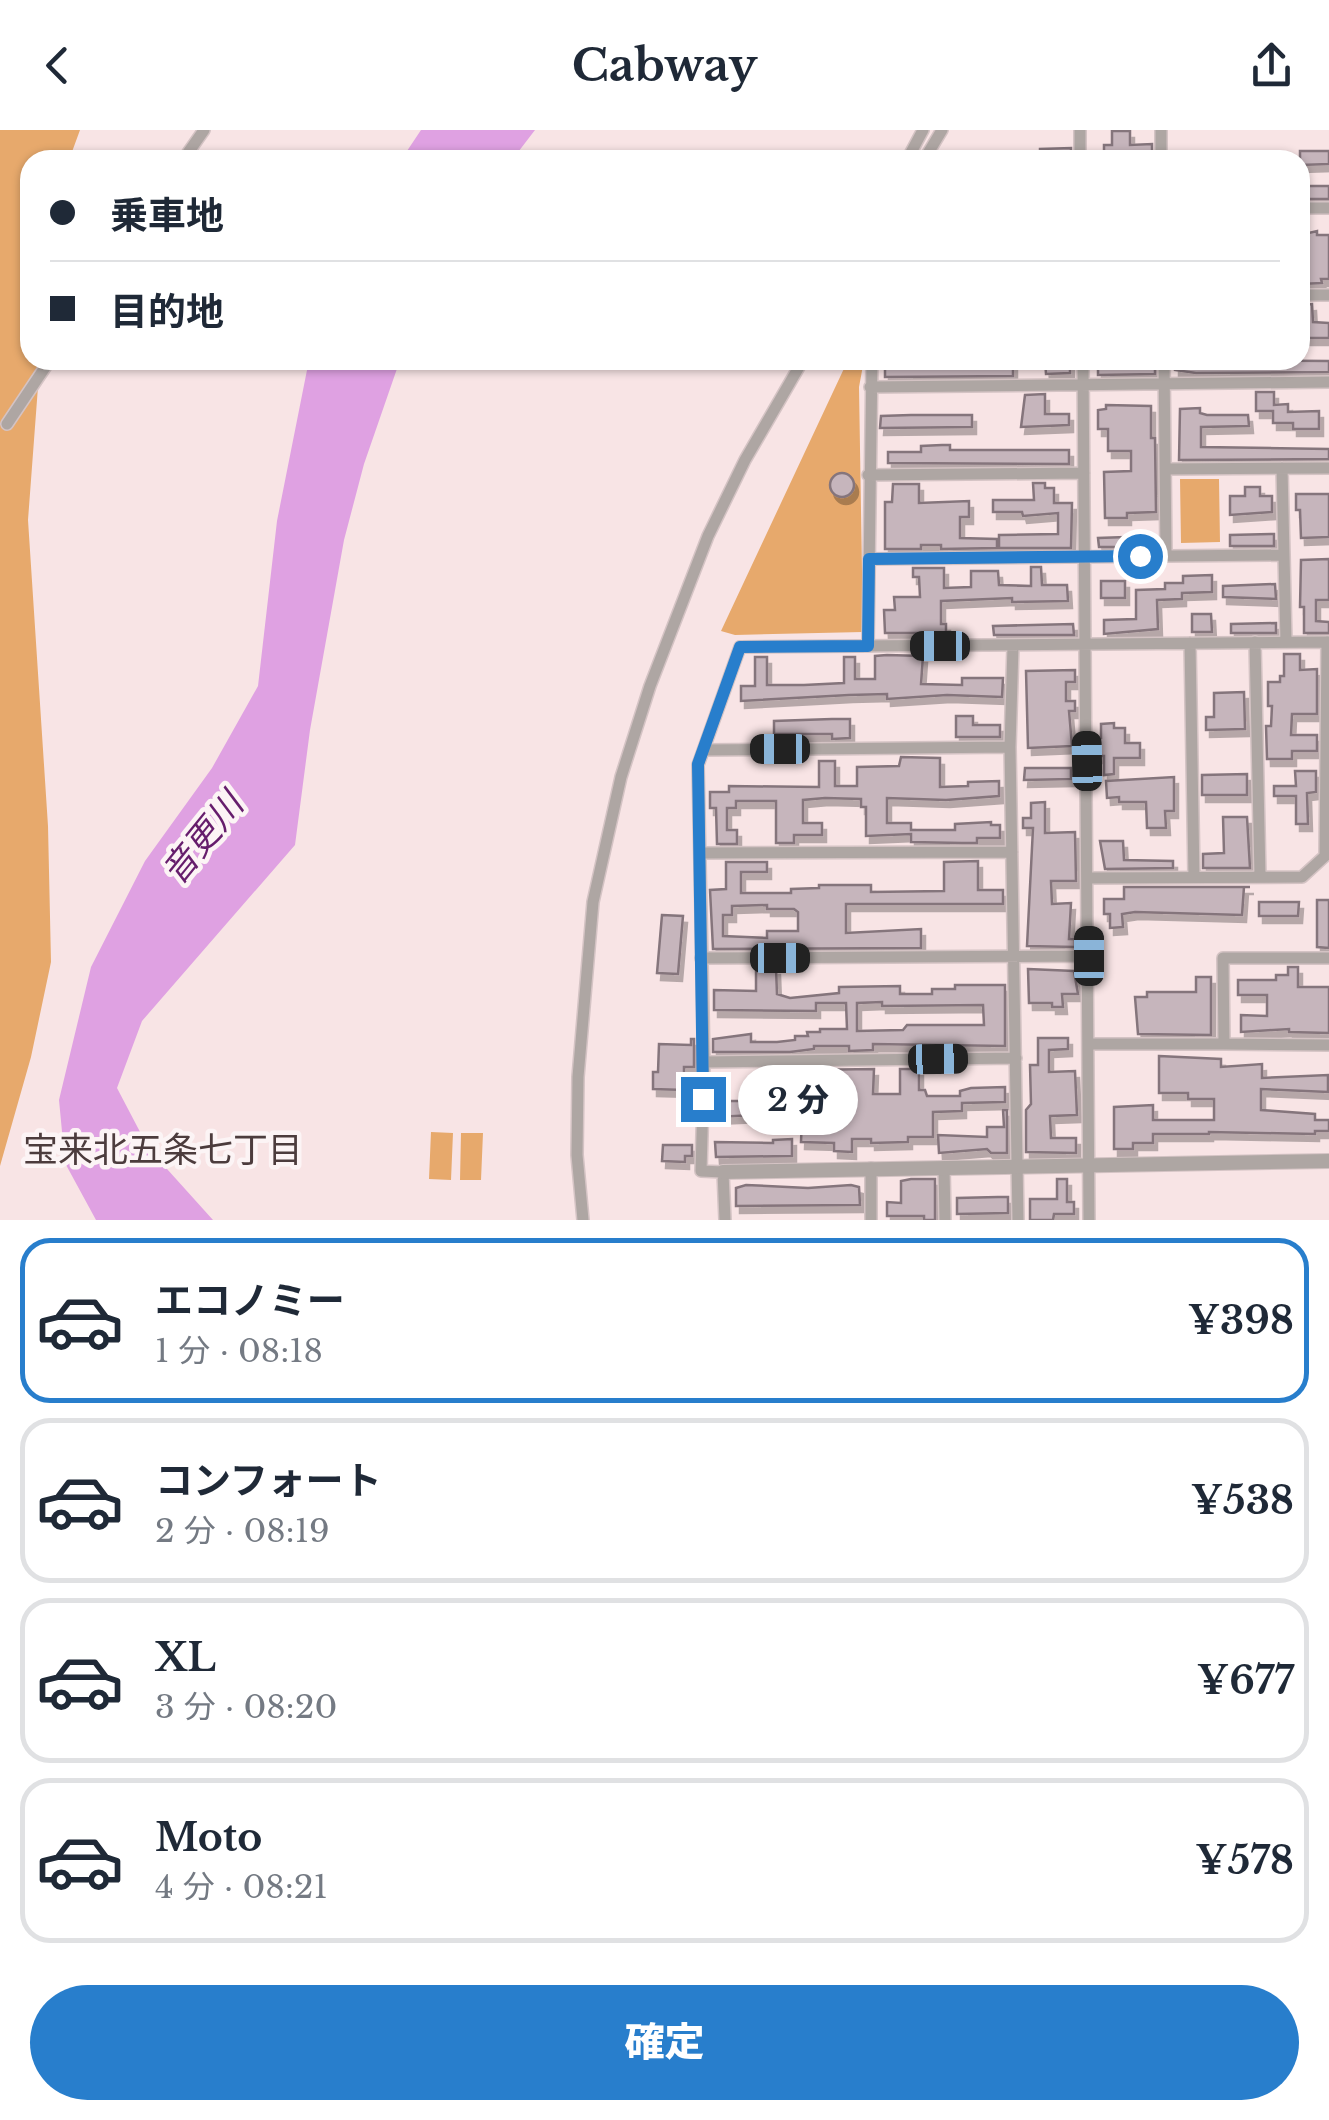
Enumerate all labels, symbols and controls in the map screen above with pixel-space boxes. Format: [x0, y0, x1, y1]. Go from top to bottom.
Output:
text: Cabway [572, 37, 757, 93]
icon: back [30, 38, 85, 93]
icon: share [1244, 38, 1299, 93]
text: 乗車地 [110, 192, 224, 239]
text: 目的地 [110, 288, 224, 335]
route start [1118, 534, 1163, 579]
car [910, 631, 970, 661]
car [1071, 731, 1103, 791]
car [750, 734, 810, 764]
water label: 音更川 [152, 781, 254, 892]
car [1074, 926, 1104, 986]
car [750, 943, 810, 973]
car [908, 1043, 968, 1075]
callout: 2 分 [738, 1064, 858, 1134]
route end [681, 1077, 726, 1122]
text: 2 分 [767, 1080, 829, 1120]
district label: 宝来北五条七丁目 [23, 1128, 303, 1171]
icon: car [35, 1276, 125, 1366]
text: エコノミー [155, 1277, 345, 1324]
text: ¥398 [1188, 1297, 1294, 1344]
text: 1 分 · 08:18 [155, 1331, 323, 1371]
icon: car [35, 1456, 125, 1546]
text: コンフォート [155, 1457, 382, 1504]
text: ¥538 [1191, 1477, 1294, 1524]
text: 2 分 · 08:19 [155, 1511, 330, 1551]
text: XL [155, 1634, 216, 1681]
icon: car [35, 1636, 125, 1726]
text: ¥677 [1197, 1657, 1294, 1704]
text: 3 分 · 08:20 [155, 1687, 337, 1727]
text: Moto [155, 1814, 262, 1861]
icon: car [35, 1816, 125, 1906]
text: ¥578 [1195, 1837, 1294, 1884]
text: 4 分 · 08:21 [155, 1867, 328, 1907]
button: 確定 [30, 1985, 1299, 2100]

